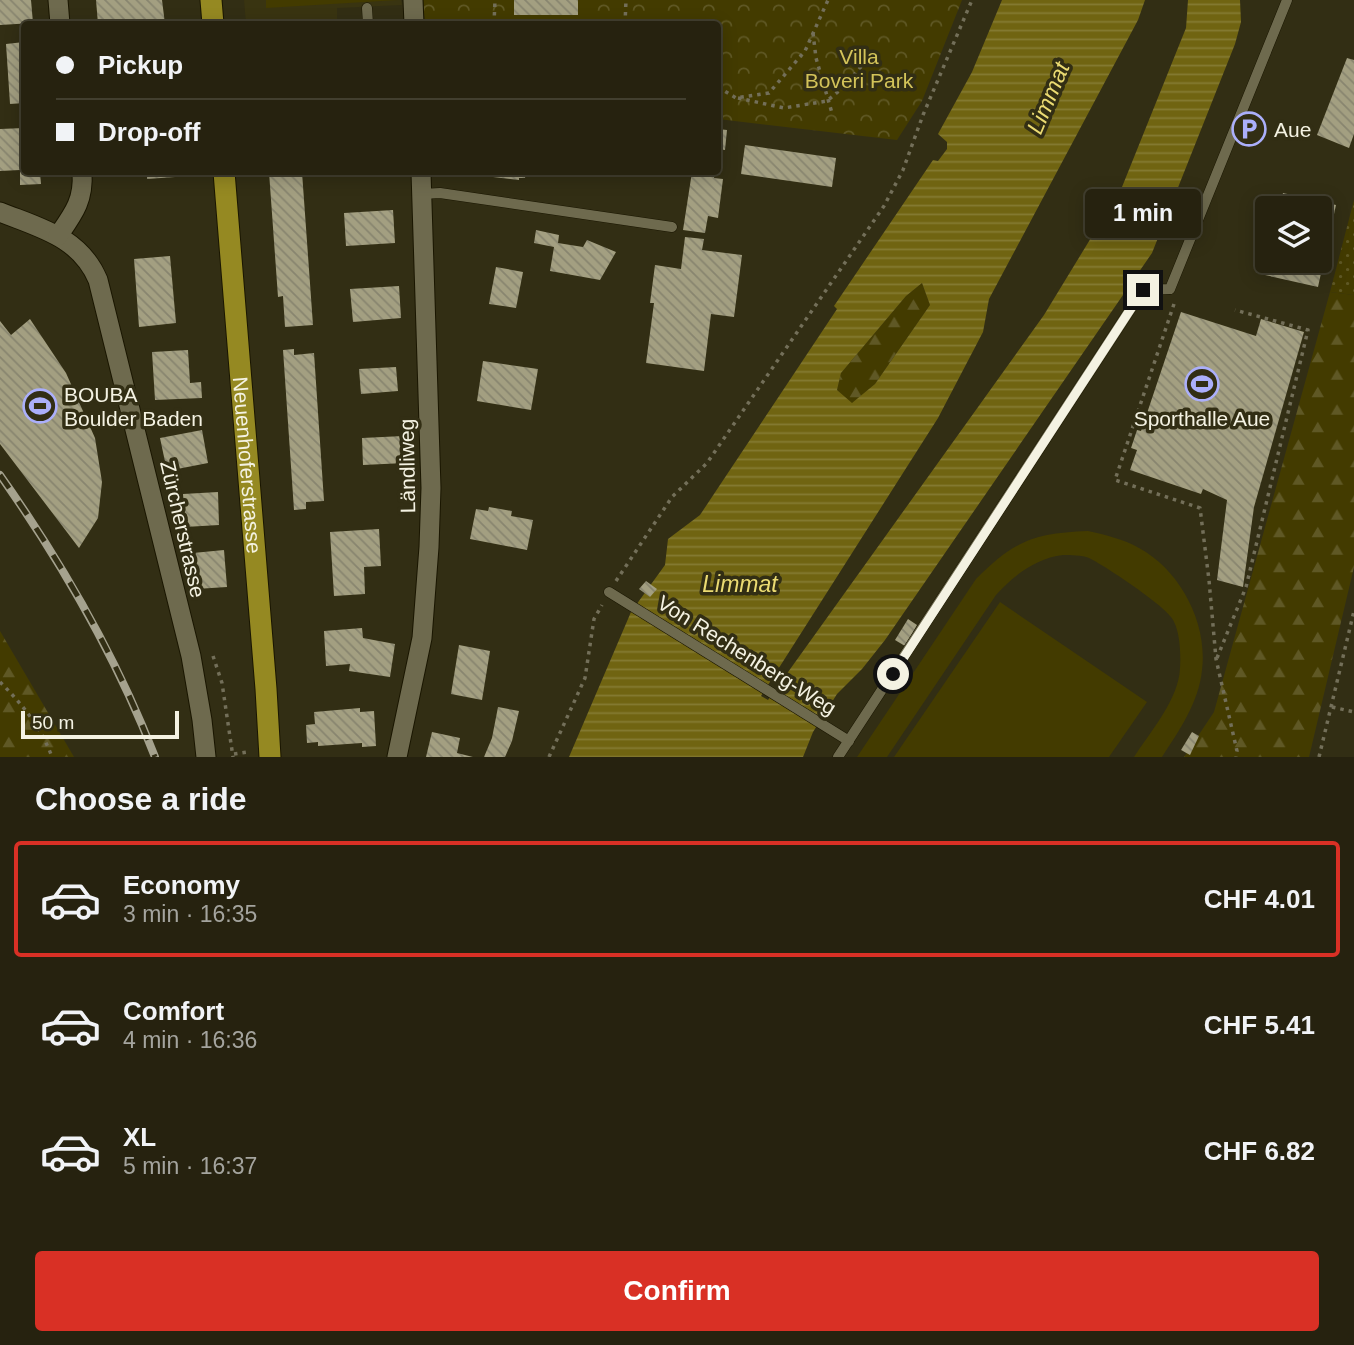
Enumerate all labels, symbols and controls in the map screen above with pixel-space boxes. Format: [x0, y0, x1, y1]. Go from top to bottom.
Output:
park label: Villa Boveri Park [805, 45, 914, 92]
text: Pickup [98, 50, 183, 80]
water label: Limmat [1021, 57, 1075, 138]
parking icon: Aue [1230, 110, 1268, 148]
text: Drop-off [98, 117, 201, 147]
place label: Aue [1274, 118, 1311, 141]
callout: 1 min [1085, 188, 1201, 238]
map controls [1255, 196, 1332, 273]
button: layers [1255, 196, 1332, 273]
text: 1 min [1113, 200, 1173, 226]
route end [1127, 274, 1159, 306]
sports icon: Sporthalle Aue [1183, 365, 1221, 403]
street label: Neuenhoferstrasse [229, 376, 266, 554]
place label: BOUBA Boulder Baden [64, 383, 203, 430]
sports icon: BOUBA Boulder Baden [21, 387, 59, 425]
place label: Sporthalle Aue [1134, 407, 1270, 430]
street label: Ländliweg [395, 419, 419, 513]
street label: Zürcherstrasse [156, 458, 210, 600]
water label: Limmat [702, 571, 779, 597]
street label: Von Rechenberg-Weg [653, 591, 841, 719]
route start [877, 658, 909, 690]
scale bar [21, 708, 178, 740]
text: 50 m [32, 712, 74, 733]
text: Choose a ride [35, 781, 247, 817]
icon: car [39, 868, 102, 931]
text: Economy [123, 870, 240, 900]
text: CHF 4.01 [1204, 884, 1315, 914]
text: 3 min · 16:35 [123, 901, 257, 927]
icon: car [39, 994, 102, 1057]
text: Comfort [123, 996, 224, 1026]
text: CHF 5.41 [1204, 1010, 1315, 1040]
text: 4 min · 16:36 [123, 1027, 257, 1053]
icon: car [39, 1120, 102, 1183]
text: XL [123, 1122, 156, 1152]
text: CHF 6.82 [1204, 1136, 1315, 1166]
text: 5 min · 16:37 [123, 1153, 257, 1179]
button: Confirm [35, 1251, 1319, 1331]

